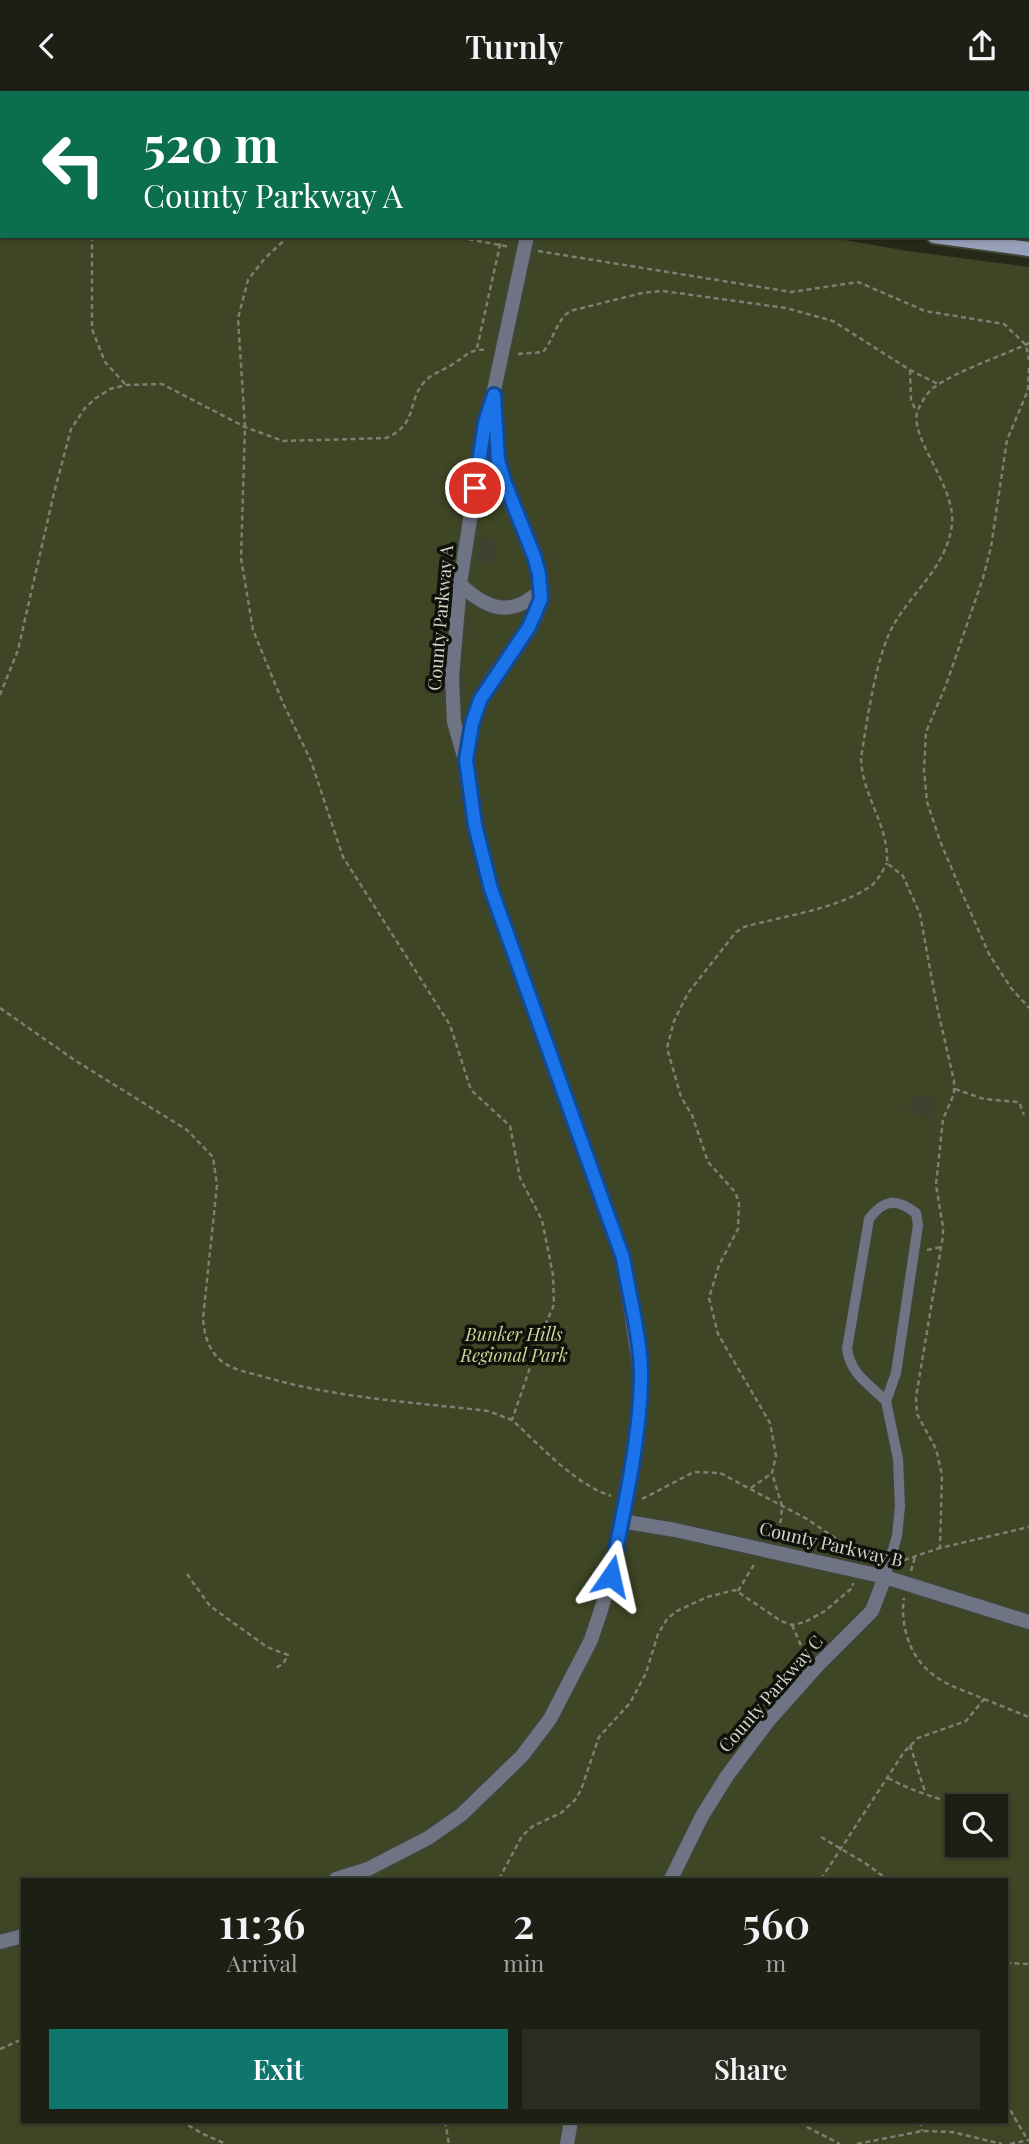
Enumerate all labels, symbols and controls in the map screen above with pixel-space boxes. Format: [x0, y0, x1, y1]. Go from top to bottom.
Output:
text: Turnly [465, 24, 564, 67]
icon: back [28, 27, 66, 65]
icon: share [963, 27, 1001, 65]
text: 520 m [143, 110, 279, 175]
icon: left [28, 119, 119, 210]
text: County Parkway A [143, 173, 403, 216]
pin [445, 458, 505, 518]
icon: arrive [456, 469, 494, 507]
street label: County Parkway A [422, 543, 458, 692]
park label: Bunker Hills Regional Park [459, 1322, 568, 1367]
street label: County Parkway B [757, 1516, 905, 1572]
position arrow [574, 1539, 648, 1613]
street label: County Parkway C [713, 1630, 828, 1757]
map controls [945, 1794, 1008, 1857]
button: search [945, 1794, 1008, 1857]
text: 11:36 [219, 1894, 305, 1950]
text: 2 [513, 1894, 534, 1950]
text: 560 [742, 1894, 810, 1950]
text: Arrival [227, 1947, 298, 1978]
text: min [503, 1947, 544, 1978]
text: m [766, 1947, 786, 1978]
button: Exit [49, 2029, 508, 2109]
button: Share [522, 2029, 980, 2109]

